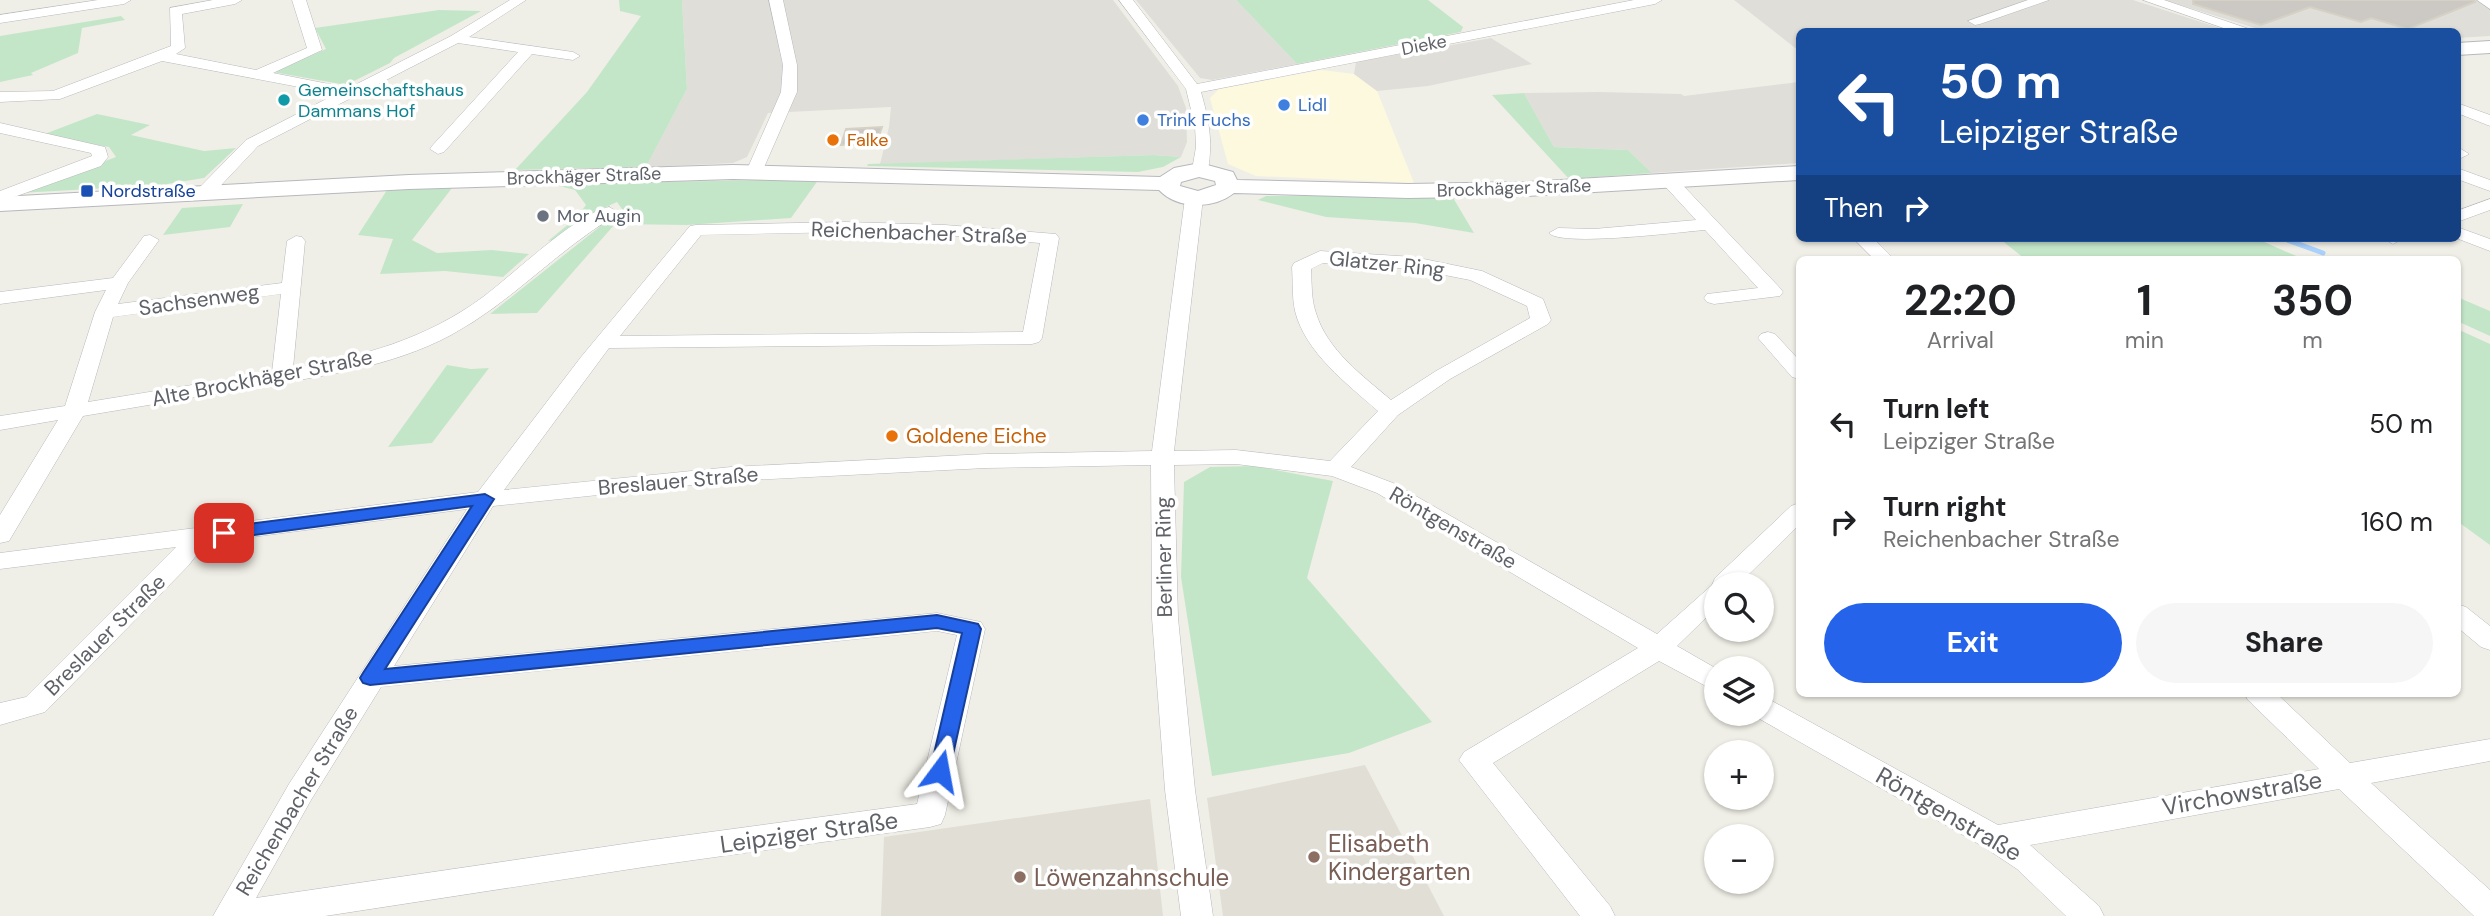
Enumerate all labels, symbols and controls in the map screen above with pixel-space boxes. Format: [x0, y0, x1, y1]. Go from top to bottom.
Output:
street label: Dieke [1399, 29, 1449, 61]
text: 50 m [1939, 49, 2062, 113]
icon: left [1824, 56, 1915, 147]
place label: Gemeinschaftshaus Dammans Hof [298, 78, 464, 123]
marker: Gemeinschaftshaus Dammans Hof [276, 92, 292, 108]
place label: Lidl [1298, 93, 1327, 117]
marker: Lidl [1276, 97, 1292, 113]
place label: Trink Fuchs [1157, 108, 1251, 132]
text: Leipziger Straße [1939, 111, 2178, 153]
marker: Trink Fuchs [1135, 112, 1151, 128]
place label: Falke [847, 128, 888, 152]
marker: Falke [825, 132, 841, 148]
street label: Brockhäger Straße [506, 161, 662, 191]
street label: Brockhäger Straße [1436, 173, 1592, 203]
place label: Nordstraße [101, 179, 196, 203]
marker: Nordstraße [79, 183, 95, 199]
icon: right [1897, 189, 1935, 227]
text: Then [1824, 191, 1883, 225]
place label: Mor Augin [557, 204, 641, 228]
marker: Mor Augin [535, 208, 551, 224]
street label: Reichenbacher Straße [811, 215, 1027, 251]
street label: Glatzer Ring [1328, 244, 1446, 284]
text: 22:20 [1904, 273, 2017, 328]
text: 1 [2137, 273, 2152, 328]
text: 350 [2272, 273, 2353, 328]
street label: Sachsenweg [137, 278, 261, 322]
text: Arrival [1927, 325, 1994, 355]
text: min [2125, 325, 2164, 355]
text: m [2302, 325, 2323, 355]
street label: Alte Brockhäger Straße [149, 343, 375, 413]
text: Turn left [1883, 392, 1990, 426]
icon: left [1824, 405, 1862, 443]
text: 50 m [2369, 407, 2433, 441]
place label: Goldene Eiche [906, 422, 1047, 450]
text: Leipziger Straße [1883, 426, 2055, 456]
marker: Goldene Eiche [884, 428, 900, 444]
street label: Breslauer Straße [597, 460, 760, 502]
street label: Röntgenstraße [1384, 480, 1522, 576]
text: Turn right [1883, 490, 2007, 524]
street label: Berliner Ring [1149, 496, 1179, 618]
pin [194, 503, 254, 563]
icon: right [1824, 503, 1862, 541]
text: 160 m [2361, 505, 2433, 539]
icon: arrive [205, 514, 243, 552]
text: Reichenbacher Straße [1883, 524, 2120, 554]
street label: Breslauer Straße [38, 568, 172, 702]
map controls [1704, 572, 1774, 894]
button: search [1704, 572, 1774, 642]
button: Exit [1824, 603, 2122, 683]
button: Share [2136, 603, 2433, 683]
button: layers [1704, 656, 1774, 726]
street label: Reichenbacher Straße [229, 701, 365, 901]
position arrow [903, 734, 977, 808]
button: + [1704, 740, 1774, 810]
street label: Röntgenstraße [1871, 760, 2027, 868]
street label: Virchowstraße [2160, 764, 2324, 822]
street label: Leipziger Straße [718, 804, 900, 860]
button: − [1704, 824, 1774, 894]
place label: Elisabeth Kindergarten [1328, 828, 1471, 887]
marker: Elisabeth Kindergarten [1306, 849, 1322, 865]
place label: Löwenzahnschule [1034, 862, 1229, 893]
marker: Löwenzahnschule [1012, 869, 1028, 885]

